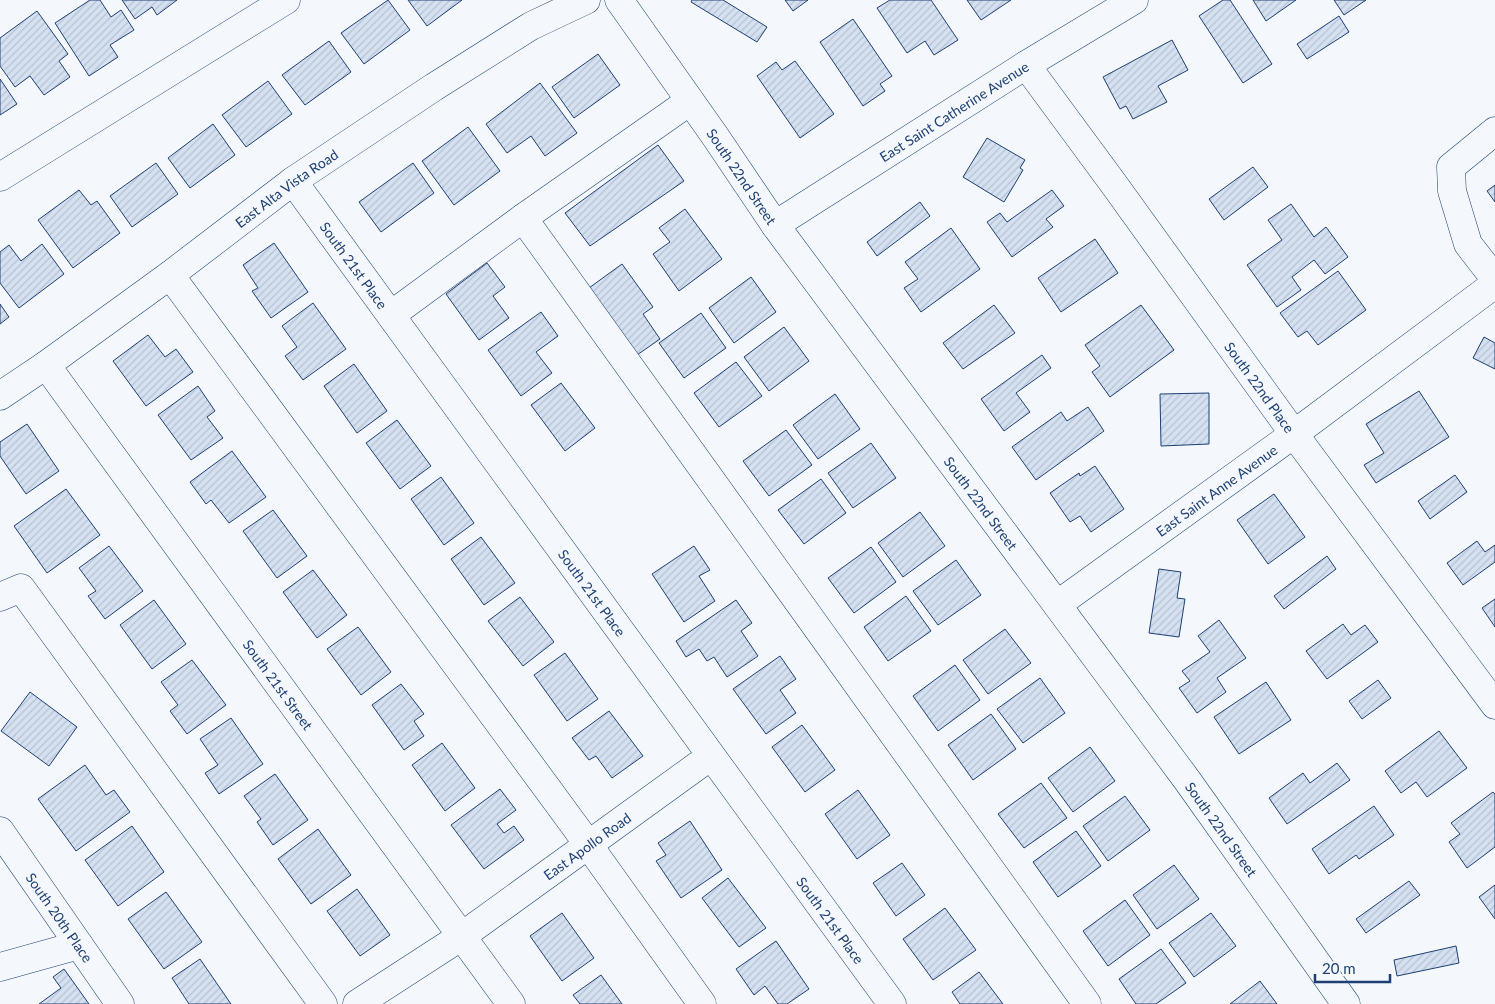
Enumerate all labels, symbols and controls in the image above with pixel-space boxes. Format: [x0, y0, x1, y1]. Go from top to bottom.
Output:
street label: East Saint Catherine Avenue [876, 57, 1032, 165]
street label: South 22nd Street [704, 125, 781, 227]
street label: East Alta Vista Road [232, 145, 341, 231]
street label: South 21st Place [317, 218, 391, 312]
street label: South 22nd Place [1222, 338, 1298, 436]
street label: East Saint Anne Avenue [1152, 441, 1280, 539]
street label: South 22nd Street [941, 453, 1022, 553]
street label: South 21st Place [555, 546, 630, 639]
street label: South 21st Street [240, 636, 317, 733]
street label: South 22nd Street [1182, 778, 1261, 880]
street label: East Apollo Road [540, 809, 634, 883]
street label: South 20th Place [23, 869, 97, 965]
street label: South 21st Place [794, 873, 868, 967]
scale bar [1315, 952, 1390, 984]
text: 20 m [1322, 959, 1356, 977]

